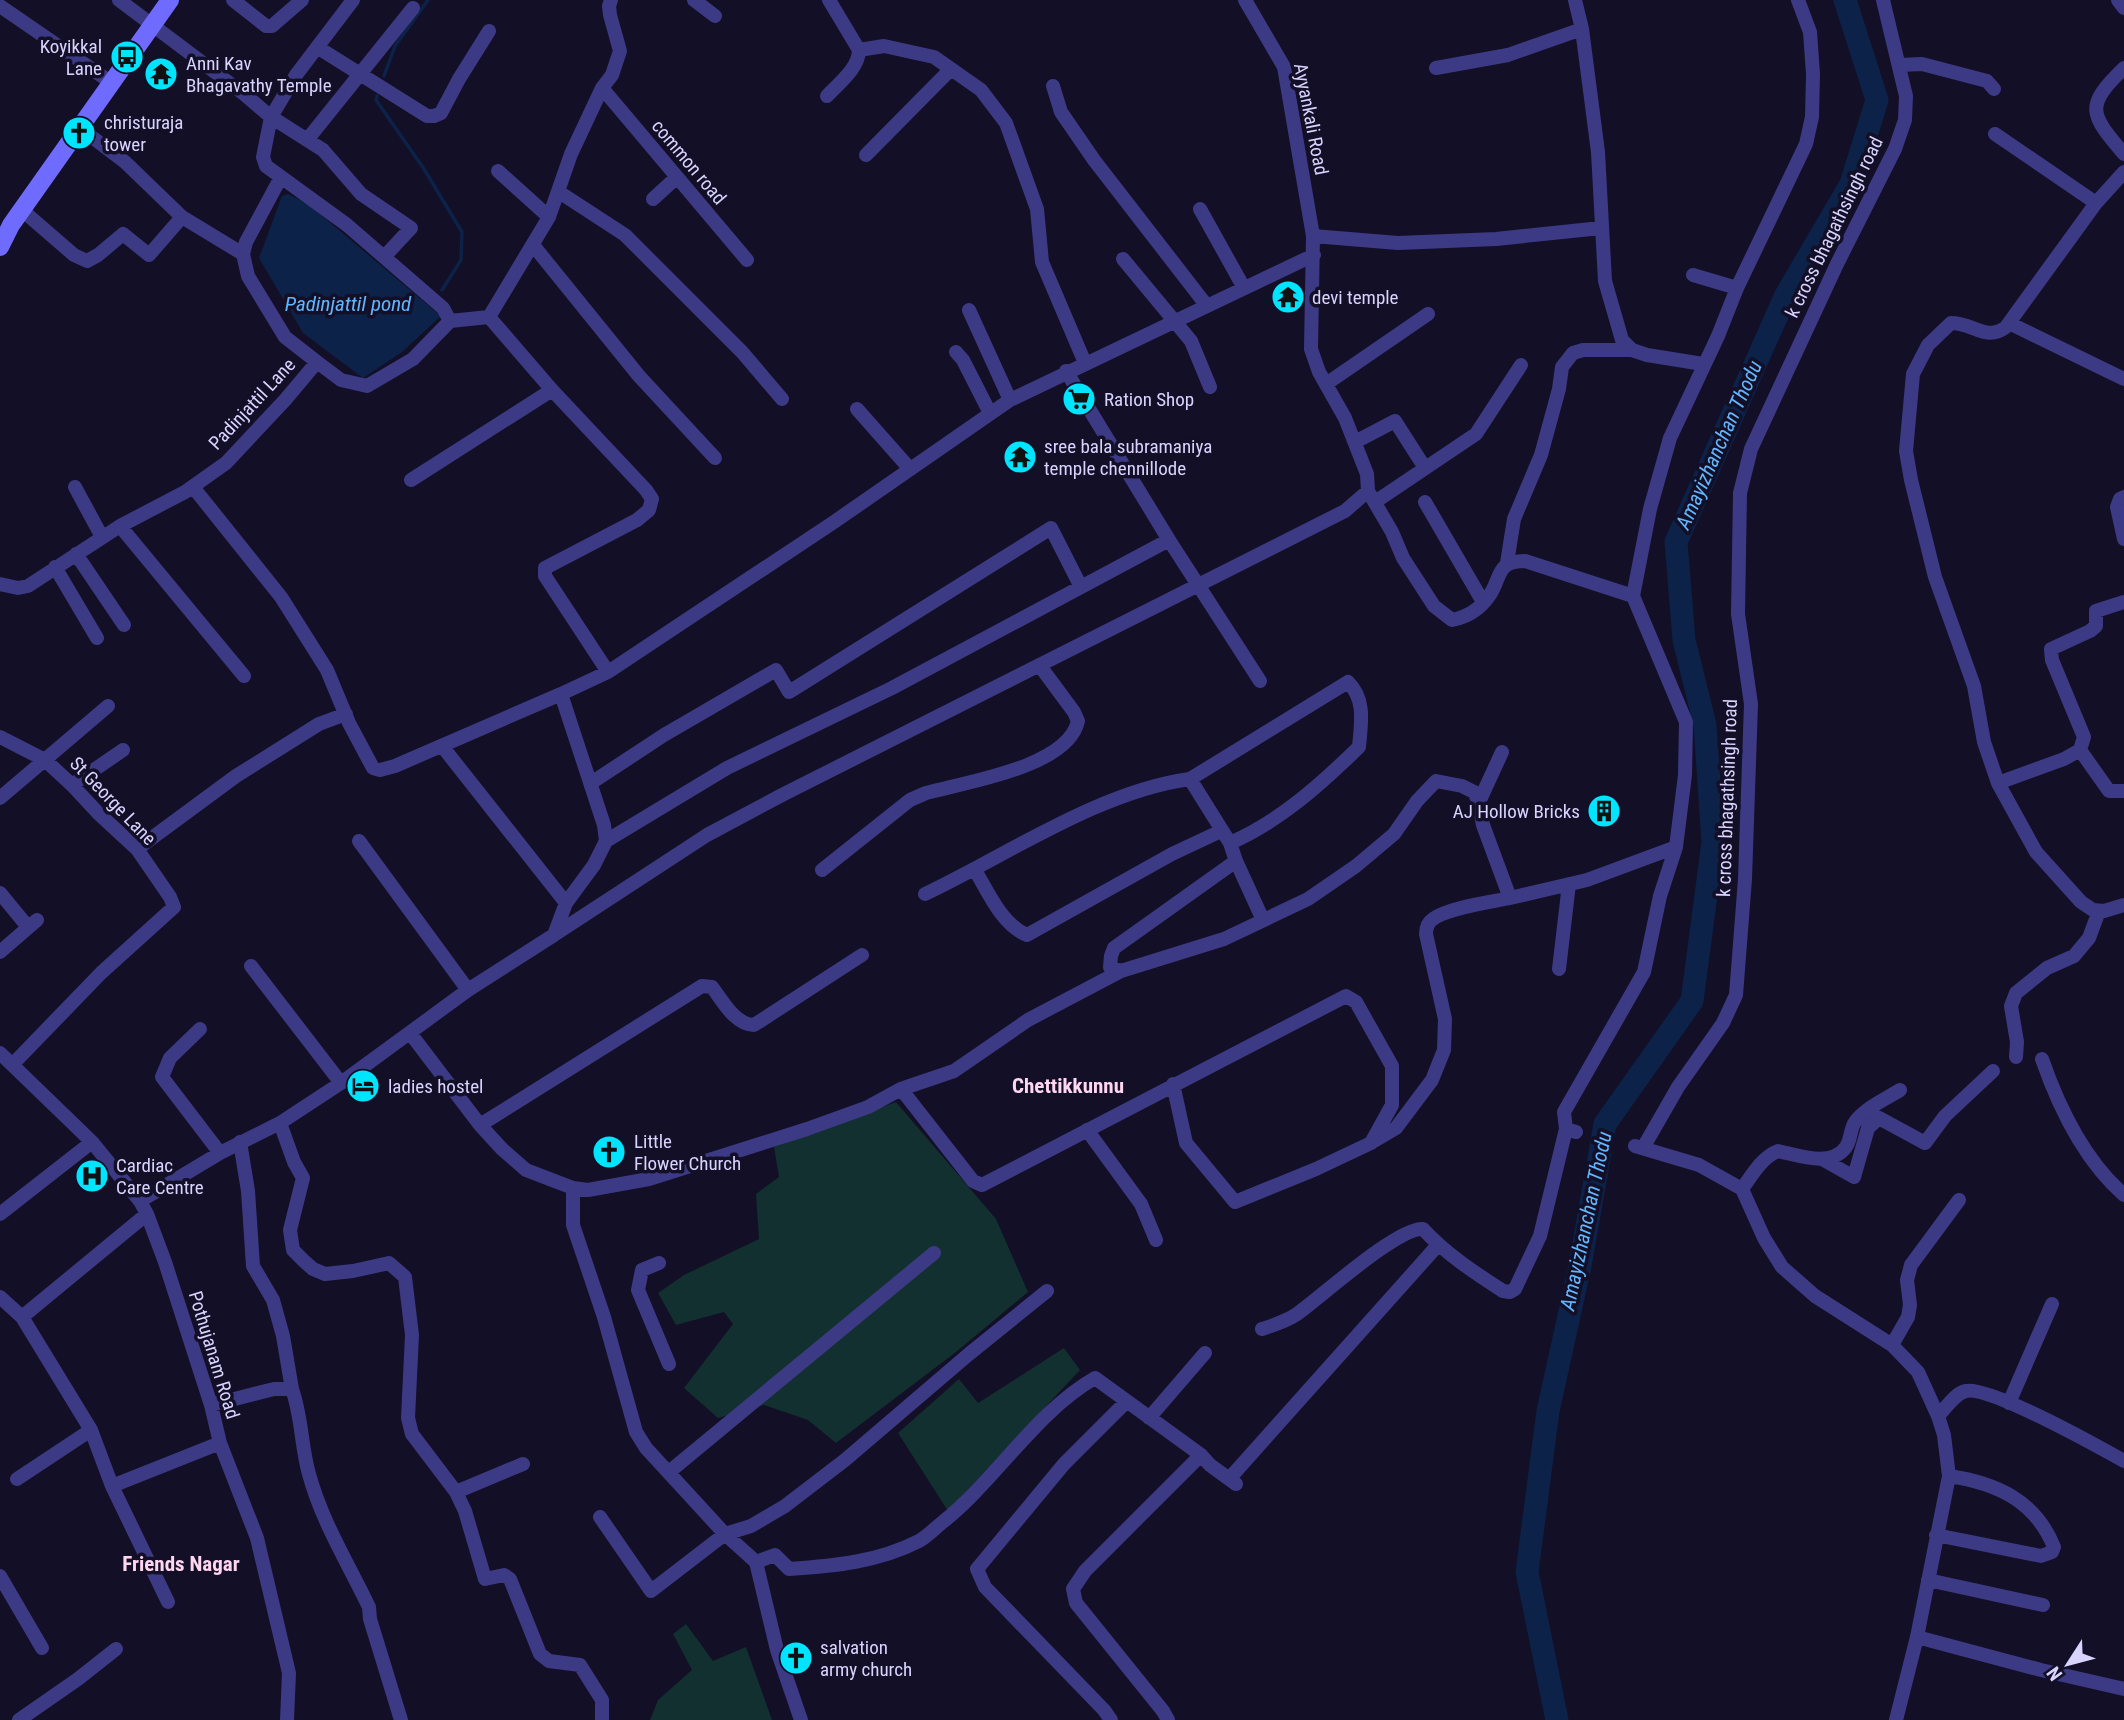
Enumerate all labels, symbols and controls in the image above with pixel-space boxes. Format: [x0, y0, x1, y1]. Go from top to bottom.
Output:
place label: Koyikkal Lane [40, 35, 102, 80]
bus stop icon: Koyikkal Lane [108, 38, 146, 76]
place label: Anni Kav Bhagavathy Temple [186, 52, 332, 97]
temple icon: Anni Kav Bhagavathy Temple [142, 55, 180, 93]
street label: Ayyankali Road [1289, 61, 1333, 177]
place label: christuraja tower [104, 111, 183, 156]
church icon: christuraja tower [60, 114, 98, 152]
street label: common road [647, 115, 731, 209]
street label: k cross bhagathsingh road [1780, 133, 1888, 321]
temple icon: devi temple [1269, 278, 1307, 316]
place label: devi temple [1312, 286, 1399, 309]
water label: Padinjattil pond [285, 292, 412, 316]
street label: Padinjattil Lane [204, 354, 300, 454]
water label: Amayizhanchan Thodu [1671, 357, 1767, 534]
supermarket icon: Ration Shop [1060, 380, 1098, 418]
place label: Ration Shop [1104, 388, 1194, 411]
place label: sree bala subramaniya temple chennillode [1044, 435, 1212, 480]
temple icon: sree bala subramaniya temple chennillode [1001, 438, 1039, 476]
street label: k cross bhagathsingh road [1712, 699, 1742, 897]
street label: St George Lane [65, 752, 161, 850]
building icon: AJ Hollow Bricks [1585, 792, 1623, 830]
place label: AJ Hollow Bricks [1453, 800, 1580, 823]
hotel icon: ladies hostel [344, 1067, 382, 1105]
district label: Chettikkunnu [1012, 1074, 1124, 1098]
place label: ladies hostel [388, 1075, 483, 1098]
water label: Amayizhanchan Thodu [1555, 1129, 1617, 1314]
place label: Little Flower Church [634, 1130, 741, 1175]
church icon: Little Flower Church [590, 1133, 628, 1171]
place label: Cardiac Care Centre [116, 1154, 204, 1199]
hospital icon: Cardiac Care Centre [73, 1157, 111, 1195]
street label: Pothujanam Road [184, 1288, 244, 1422]
district label: Friends Nagar [122, 1552, 240, 1576]
north arrow [2033, 1629, 2103, 1699]
place label: salvation army church [820, 1636, 912, 1681]
church icon: salvation army church [777, 1639, 815, 1677]
text: N [2042, 1662, 2067, 1685]

